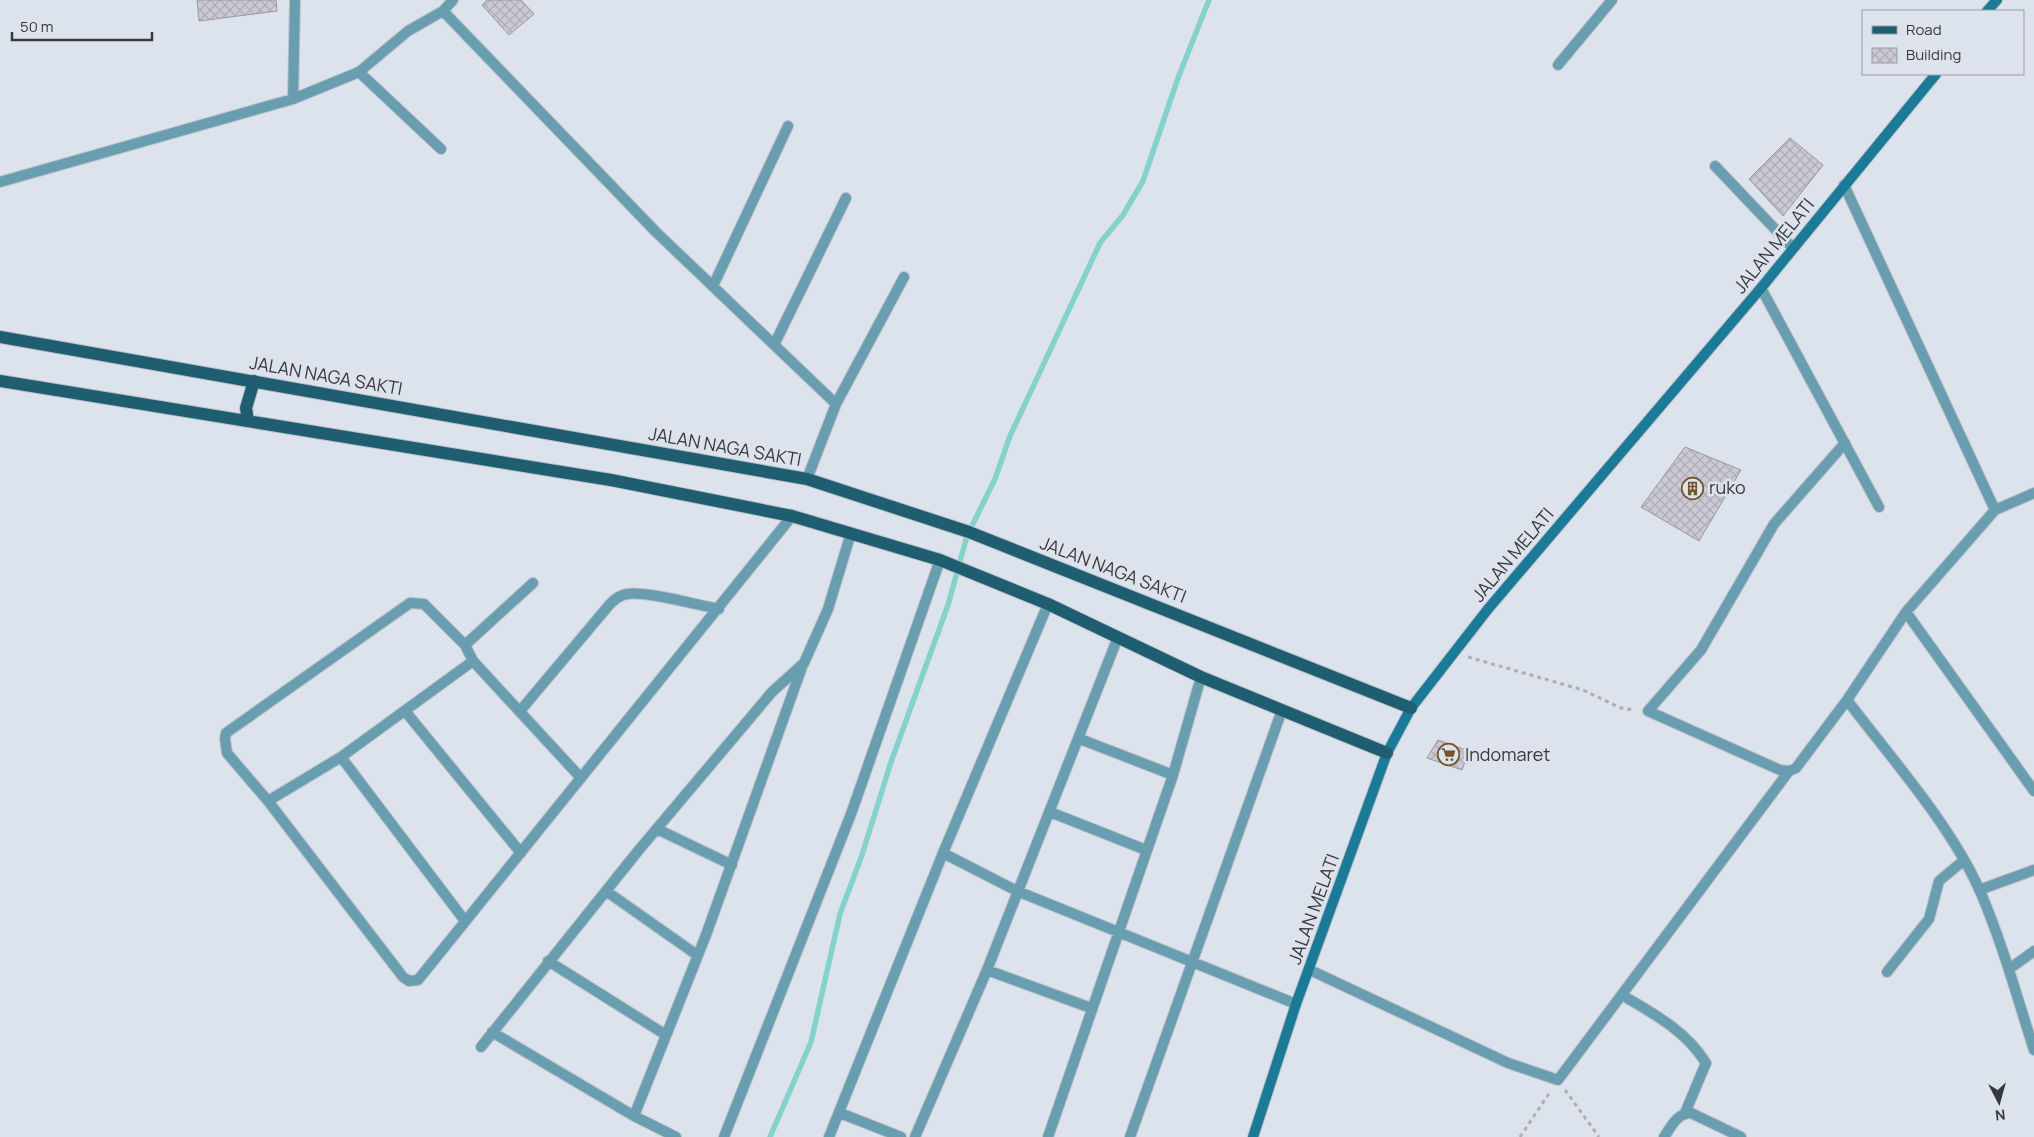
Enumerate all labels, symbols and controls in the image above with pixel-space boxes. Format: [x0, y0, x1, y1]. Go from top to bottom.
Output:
scale bar [12, 10, 152, 42]
legend [1862, 10, 2024, 75]
text: 50 m [20, 16, 54, 37]
text: Road [1906, 19, 1942, 40]
text: Building [1906, 44, 1961, 65]
street label: JALAN MELATI [1727, 193, 1819, 298]
street label: JALAN NAGA SAKTI [248, 350, 404, 400]
street label: JALAN NAGA SAKTI [647, 421, 803, 471]
place label: ruko [1709, 475, 1746, 499]
building icon: ruko [1681, 476, 1705, 500]
street label: JALAN MELATI [1466, 502, 1559, 606]
street label: JALAN NAGA SAKTI [1037, 530, 1190, 608]
place label: Indomaret [1465, 742, 1550, 766]
supermarket icon: Indomaret [1437, 743, 1461, 767]
street label: JALAN MELATI [1282, 850, 1344, 967]
north arrow [1974, 1077, 2024, 1127]
text: N [1994, 1105, 2006, 1125]

